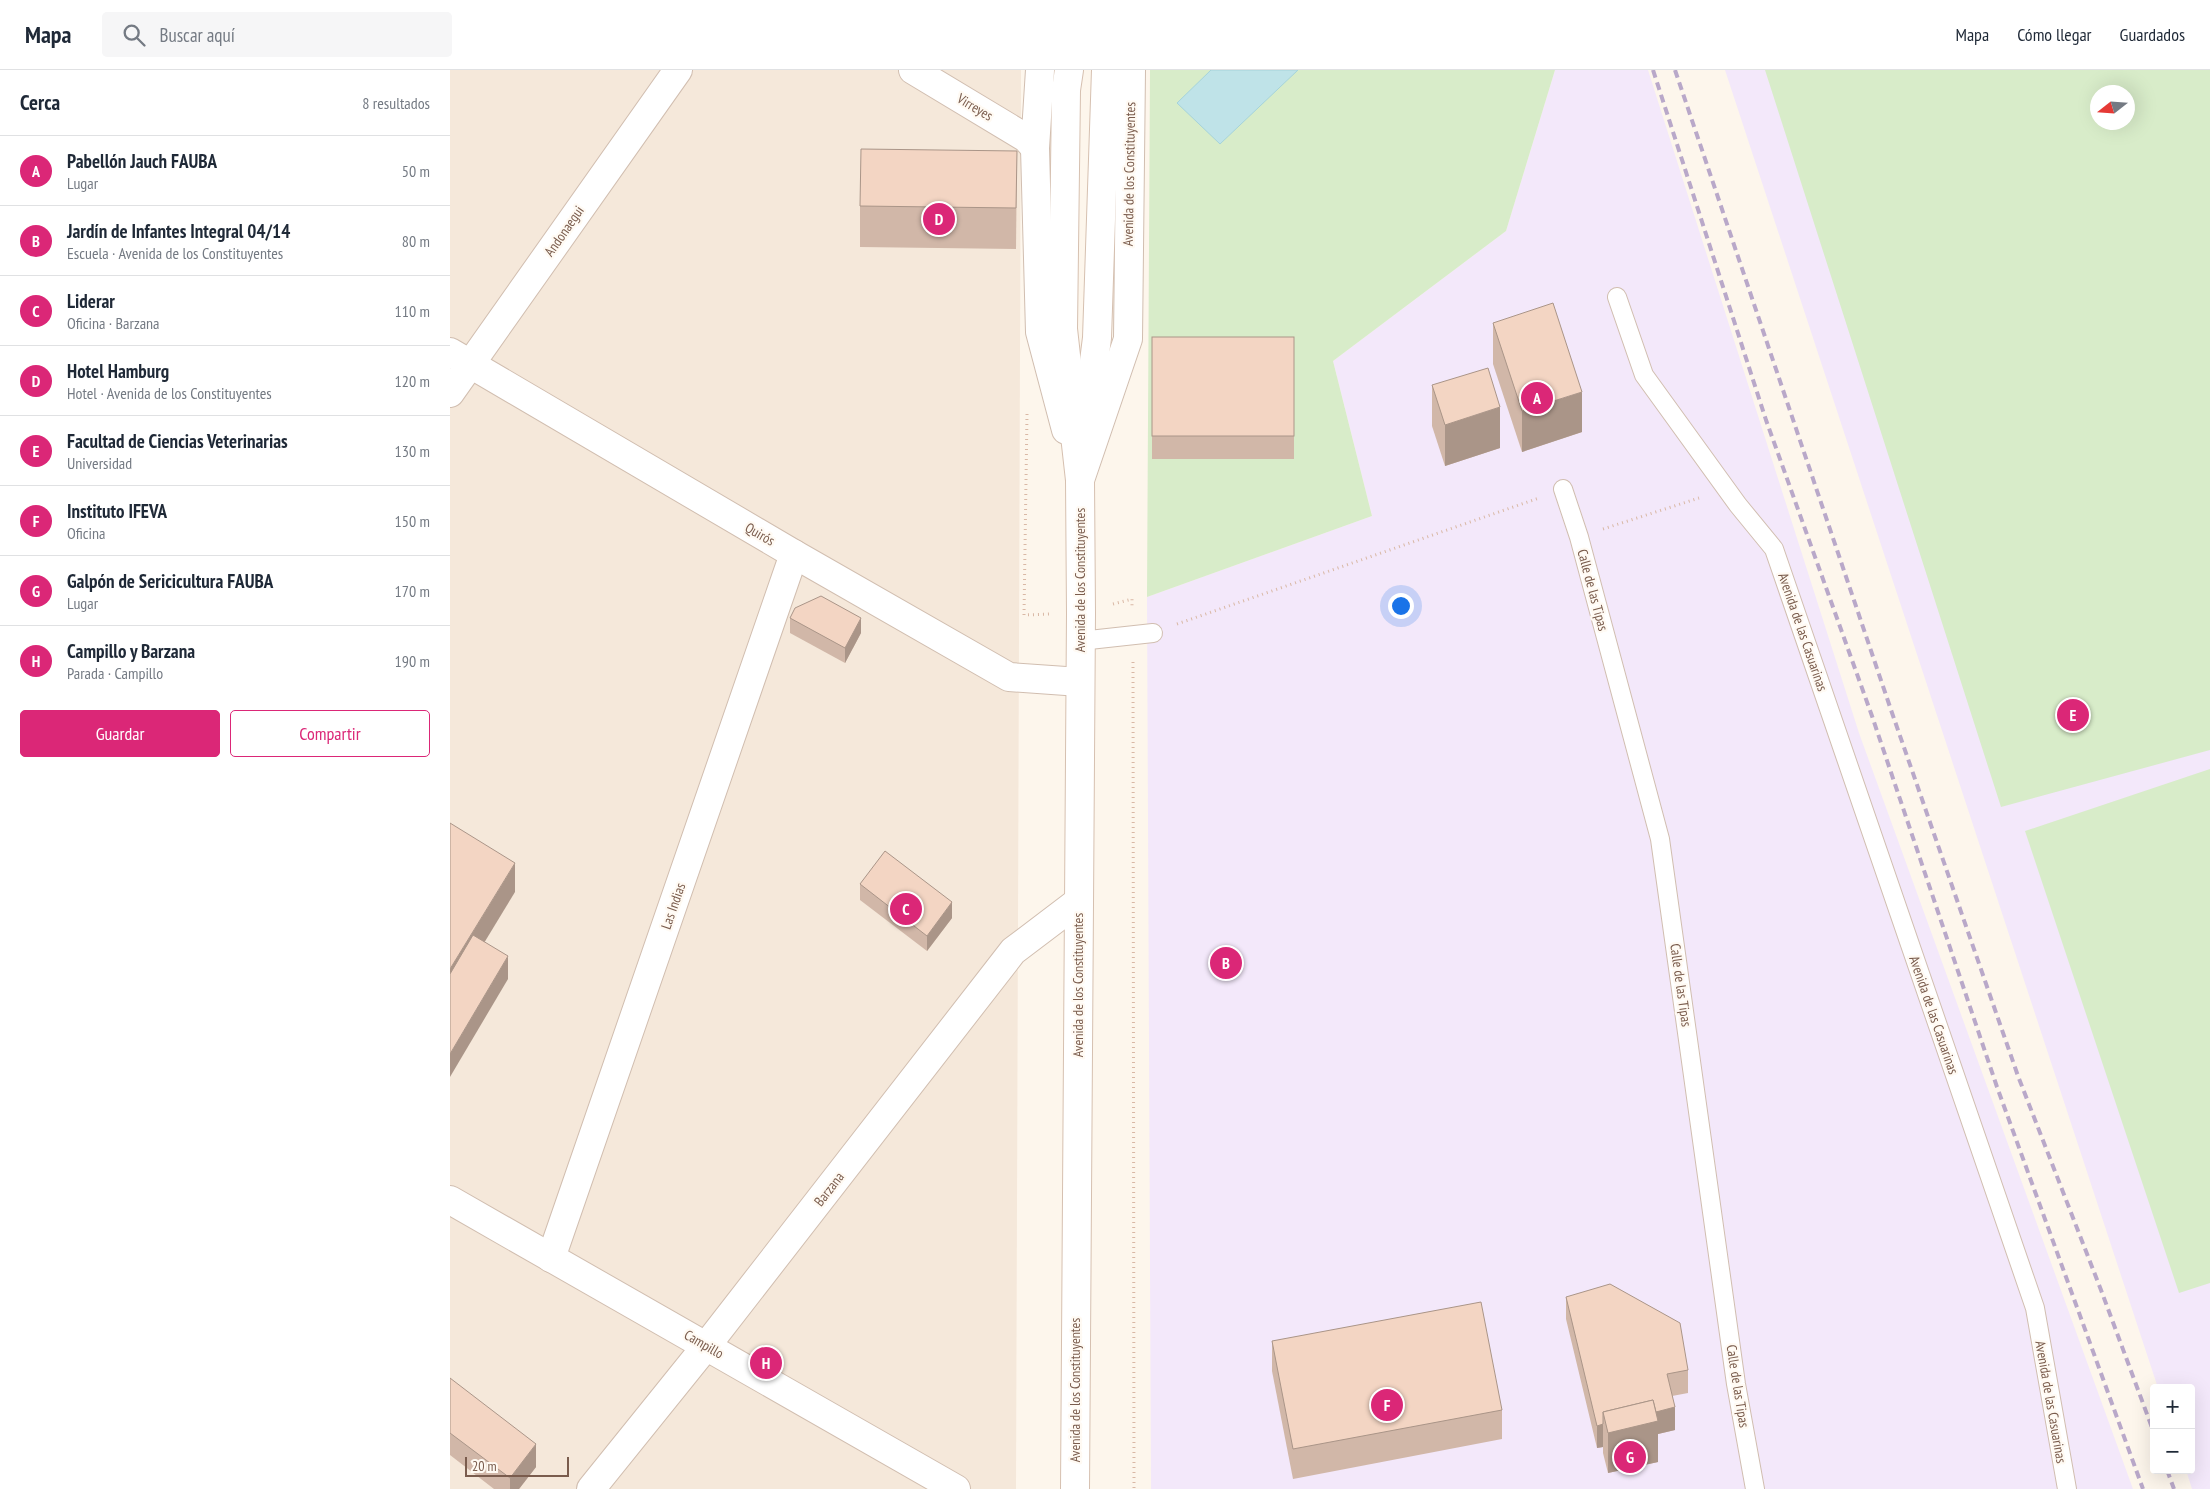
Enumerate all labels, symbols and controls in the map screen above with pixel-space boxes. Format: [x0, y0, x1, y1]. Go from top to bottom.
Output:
search box [102, 12, 452, 57]
text: Mapa [25, 19, 72, 50]
icon: search [120, 21, 148, 49]
text: Buscar aquí [160, 23, 235, 47]
text: Mapa [1955, 23, 1989, 46]
text: Cómo llegar [2017, 23, 2092, 46]
text: Guardados [2120, 23, 2185, 46]
north arrow [2090, 85, 2135, 130]
text: Cerca [20, 89, 60, 116]
street label: Virreyes [953, 89, 996, 125]
text: 8 resultados [362, 93, 430, 113]
street label: Avenida de los Constituyentes [1119, 101, 1139, 246]
text: Pabellón Jauch FAUBA [67, 149, 217, 173]
text: A [32, 161, 40, 181]
text: 50 m [402, 161, 430, 181]
text: Lugar [67, 173, 98, 193]
pin: D [923, 200, 955, 238]
street label: Andonaegui [540, 202, 588, 260]
text: Jardín de Infantes Integral 04/14 [67, 219, 290, 243]
text: B [32, 231, 40, 251]
text: 80 m [402, 231, 430, 251]
text: Escuela · Avenida de los Constituyentes [67, 243, 283, 263]
text: Liderar [67, 289, 115, 313]
text: C [32, 301, 40, 321]
text: 110 m [395, 301, 430, 321]
text: Oficina · Barzana [67, 313, 159, 333]
text: Hotel Hamburg [67, 359, 169, 383]
text: D [32, 371, 40, 391]
text: 120 m [395, 371, 430, 391]
pin: A [1521, 379, 1553, 417]
text: Hotel · Avenida de los Constituyentes [67, 383, 272, 403]
text: Facultad de Ciencias Veterinarias [67, 429, 288, 453]
text: E [33, 441, 39, 461]
text: 130 m [395, 441, 430, 461]
text: Universidad [67, 453, 132, 473]
text: Instituto IFEVA [67, 499, 167, 523]
street label: Avenida de los Constituyentes [1071, 508, 1089, 652]
text: F [33, 511, 39, 531]
text: 150 m [395, 511, 430, 531]
street label: Quirós [742, 518, 778, 550]
text: Oficina [67, 523, 105, 543]
street label: Calle de las Tipas [1573, 547, 1613, 633]
text: Galpón de Sericicultura FAUBA [67, 569, 273, 593]
street label: Avenida de las Casuarinas [1774, 570, 1832, 694]
text: G [32, 581, 40, 601]
text: 170 m [395, 581, 430, 601]
text: Lugar [67, 593, 98, 613]
your location [1388, 593, 1414, 619]
text: Campillo y Barzana [67, 639, 195, 663]
text: H [32, 651, 40, 671]
text: 190 m [395, 651, 430, 671]
text: Parada · Campillo [67, 663, 163, 683]
pin: E [2057, 696, 2089, 734]
button: Guardar [20, 710, 220, 757]
button: Compartir [230, 710, 430, 757]
street label: Las Indias [657, 880, 689, 932]
pin: C [890, 890, 922, 928]
street label: Avenida de los Constituyentes [1069, 913, 1087, 1057]
street label: Calle de las Tipas [1666, 942, 1696, 1028]
pin: B [1210, 944, 1242, 982]
street label: Avenida de las Casuarinas [1905, 953, 1963, 1077]
street label: Barzana [810, 1168, 848, 1210]
street label: Avenida de los Constituyentes [1066, 1318, 1084, 1462]
street label: Campillo [681, 1326, 727, 1362]
street label: Avenida de las Casuarinas [2031, 1339, 2071, 1465]
street label: Calle de las Tipas [1723, 1343, 1753, 1429]
pin: H [750, 1344, 782, 1382]
map controls [2150, 1384, 2195, 1474]
button: + [2150, 1384, 2195, 1429]
pin: F [1371, 1386, 1403, 1424]
button: − [2150, 1429, 2195, 1474]
pin: G [1614, 1438, 1646, 1476]
scale bar [465, 1454, 569, 1477]
text: 20 m [472, 1457, 497, 1475]

